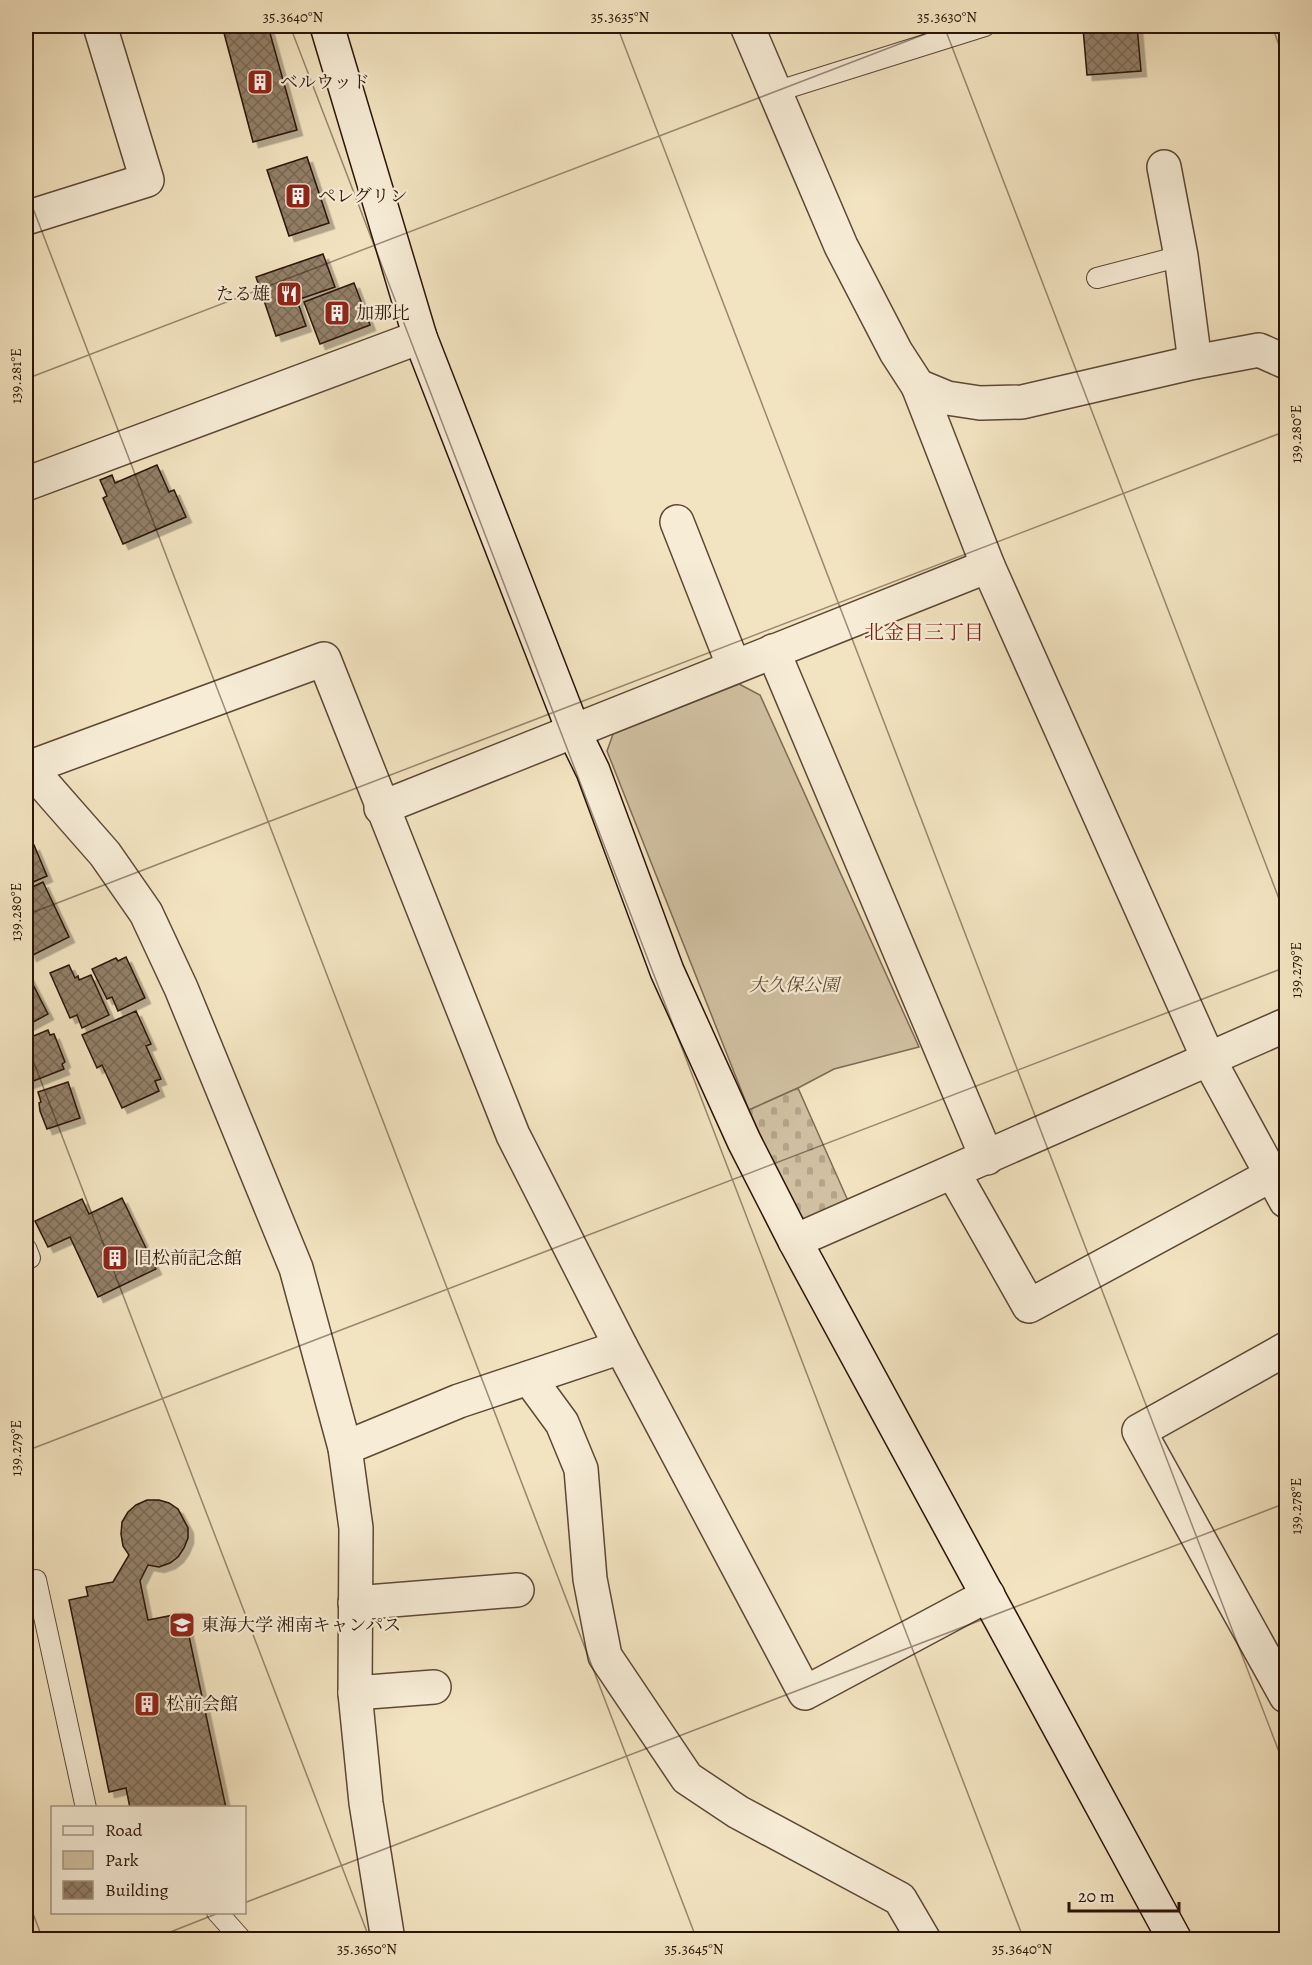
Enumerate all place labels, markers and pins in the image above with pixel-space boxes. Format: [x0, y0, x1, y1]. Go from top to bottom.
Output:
building icon: ベルウッド [245, 67, 275, 97]
place label: ベルウッド [280, 70, 370, 94]
building icon: ペレグリン [283, 181, 313, 211]
place label: ペレグリン [318, 184, 408, 208]
restaurant icon: たる雄 [274, 279, 304, 309]
place label: たる雄 [216, 282, 270, 306]
building icon: 加那比 [322, 298, 352, 328]
place label: 加那比 [356, 301, 410, 325]
building icon: 旧松前記念館 [100, 1243, 130, 1273]
place label: 旧松前記念館 [134, 1246, 242, 1270]
school or university icon: 東海大学 湘南キャンパス [167, 1610, 197, 1640]
place label: 東海大学 湘南キャンパス [201, 1613, 401, 1637]
building icon: 松前会館 [132, 1689, 162, 1719]
place label: 松前会館 [166, 1692, 238, 1716]

